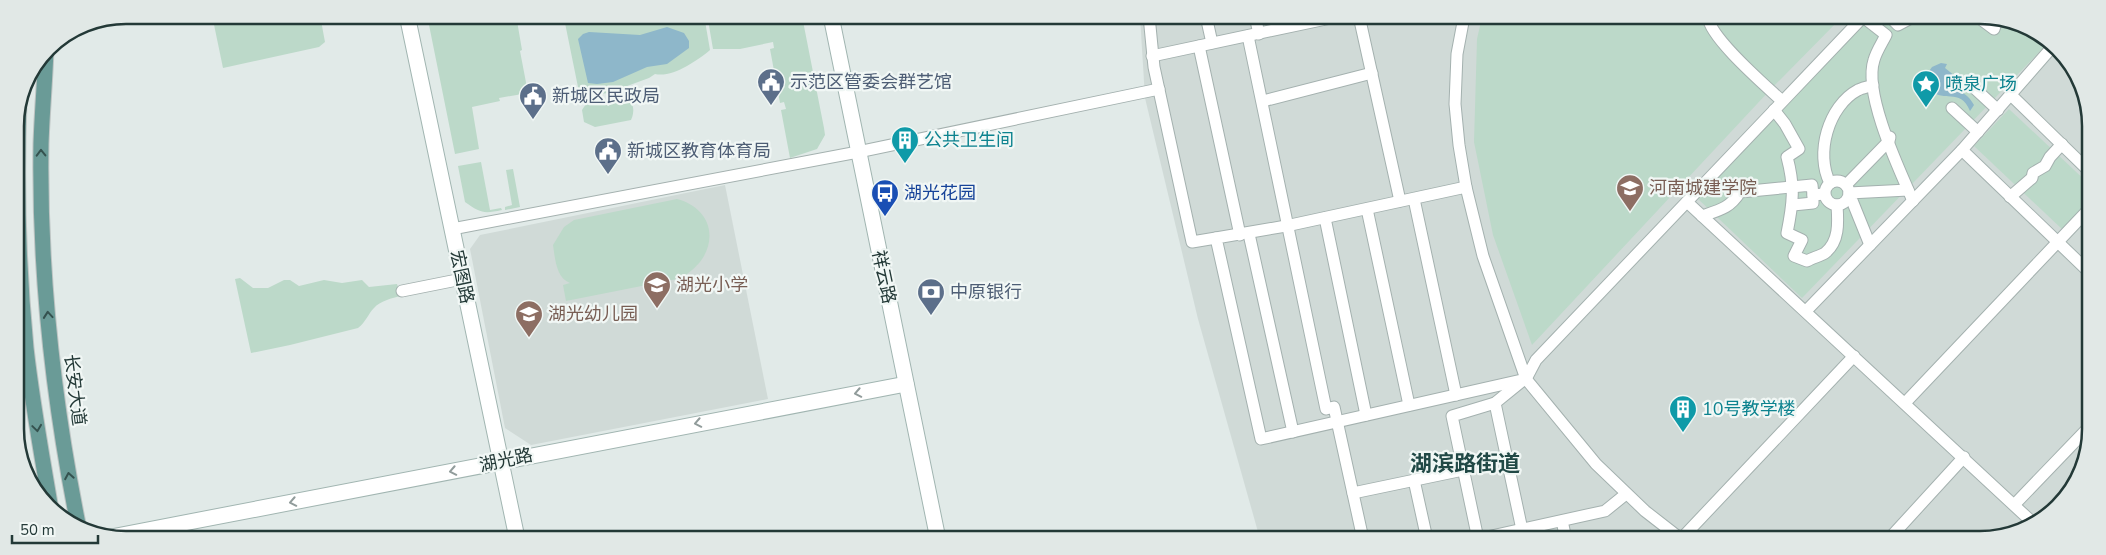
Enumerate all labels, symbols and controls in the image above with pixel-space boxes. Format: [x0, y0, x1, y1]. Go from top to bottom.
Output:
public building icon: 示范区管委会群艺馆 [756, 67, 786, 106]
place icon: 喷泉广场 [1911, 69, 1941, 108]
place label: 示范区管委会群艺馆 [790, 70, 952, 94]
place label: 喷泉广场 [1945, 72, 2017, 96]
public building icon: 新城区民政局 [518, 81, 548, 120]
place label: 新城区民政局 [552, 84, 660, 108]
building icon: 公共卫生间 [890, 125, 920, 164]
place label: 公共卫生间 [924, 128, 1014, 152]
public building icon: 新城区教育体育局 [593, 136, 623, 175]
place label: 新城区教育体育局 [627, 139, 771, 163]
one-way arrow [36, 148, 46, 156]
school or university icon: 河南城建学院 [1615, 173, 1645, 212]
place label: 河南城建学院 [1649, 176, 1757, 200]
bus stop icon: 湖光花园 [870, 178, 900, 217]
place label: 湖光花园 [904, 181, 976, 205]
street label: 宏图路 [445, 248, 479, 306]
street label: 祥云路 [867, 248, 901, 306]
school or university icon: 湖光小学 [642, 270, 672, 309]
place label: 湖光小学 [676, 273, 748, 297]
bank icon: 中原银行 [916, 277, 946, 316]
place label: 中原银行 [950, 280, 1022, 304]
school or university icon: 湖光幼儿园 [514, 299, 544, 338]
place label: 湖光幼儿园 [548, 302, 638, 326]
one-way arrow [42, 311, 53, 319]
street label: 长安大道 [59, 353, 91, 427]
one-way arrow [854, 388, 862, 398]
building icon: 10号教学楼 [1668, 394, 1698, 433]
place label: 10号教学楼 [1702, 397, 1796, 421]
one-way arrow [694, 418, 703, 428]
one-way arrow [31, 425, 42, 433]
street label: 湖光路 [477, 443, 535, 477]
district label: 湖滨路街道 [1410, 449, 1520, 479]
one-way arrow [449, 465, 457, 476]
one-way arrow [64, 472, 74, 480]
one-way arrow [289, 496, 298, 506]
scale bar [12, 512, 99, 544]
text: 50 m [20, 520, 55, 540]

